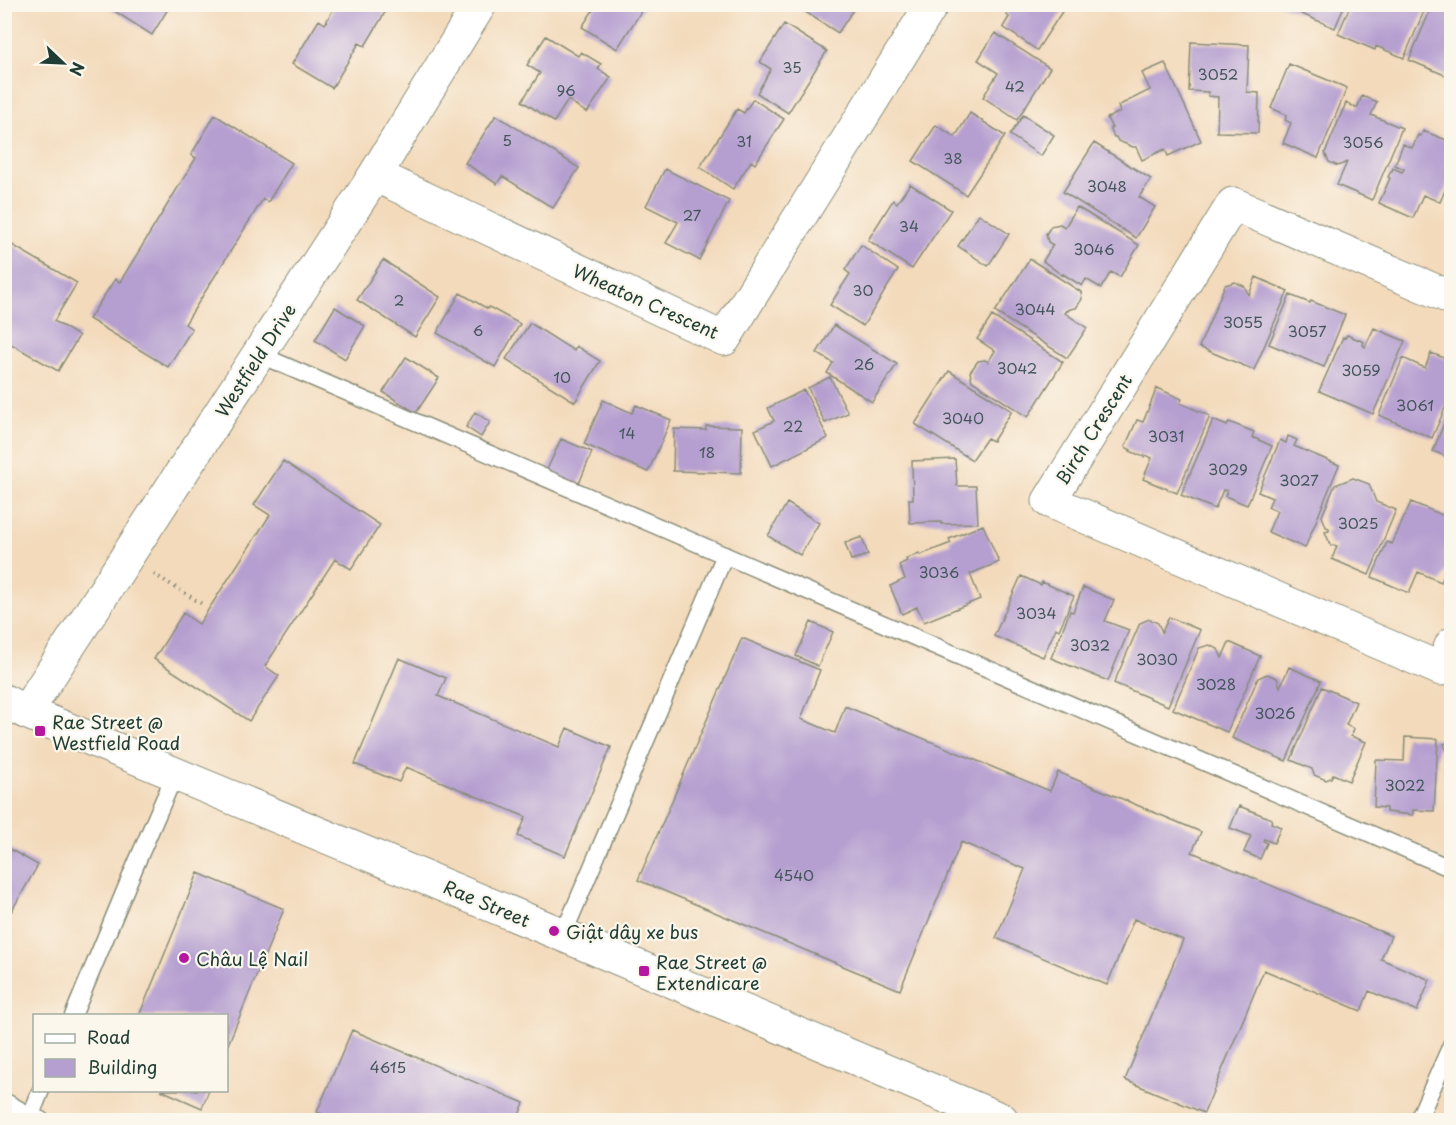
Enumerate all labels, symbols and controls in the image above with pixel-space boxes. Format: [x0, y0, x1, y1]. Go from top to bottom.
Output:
north arrow [33, 33, 93, 93]
house number: 35 [782, 55, 802, 78]
text: N [64, 59, 91, 80]
house number: 3052 [1198, 62, 1238, 85]
house number: 42 [1005, 74, 1025, 97]
house number: 96 [557, 78, 576, 101]
house number: 5 [502, 128, 512, 151]
house number: 31 [736, 129, 752, 152]
house number: 3056 [1343, 130, 1383, 153]
house number: 38 [943, 146, 963, 169]
house number: 3048 [1087, 174, 1127, 197]
house number: 27 [683, 203, 702, 226]
house number: 34 [899, 214, 919, 237]
house number: 3046 [1073, 237, 1115, 260]
street label: Wheaton Crescent [569, 257, 723, 345]
house number: 30 [853, 278, 873, 301]
house number: 2 [394, 288, 404, 311]
house number: 3044 [1014, 297, 1056, 320]
street label: Westfield Drive [208, 298, 302, 422]
house number: 3055 [1223, 310, 1263, 333]
house number: 6 [473, 318, 483, 341]
house number: 3057 [1287, 319, 1327, 342]
house number: 26 [854, 352, 874, 375]
house number: 3042 [997, 356, 1037, 379]
house number: 3059 [1341, 358, 1381, 381]
house number: 10 [553, 365, 571, 388]
street label: Birch Crescent [1048, 368, 1138, 490]
house number: 3061 [1396, 393, 1434, 416]
house number: 3040 [942, 406, 984, 429]
house number: 22 [783, 414, 803, 437]
house number: 14 [619, 421, 635, 444]
house number: 3031 [1148, 424, 1184, 447]
house number: 18 [699, 440, 715, 463]
house number: 3029 [1208, 457, 1248, 480]
house number: 3027 [1279, 468, 1319, 491]
house number: 3025 [1338, 511, 1378, 534]
house number: 3036 [919, 560, 959, 583]
house number: 3034 [1016, 601, 1056, 624]
house number: 3032 [1070, 633, 1110, 656]
house number: 3030 [1136, 647, 1178, 670]
house number: 3028 [1196, 672, 1236, 695]
house number: 3026 [1255, 701, 1295, 724]
place label: Rae Street @ Westfield Road [52, 708, 180, 756]
marker: Rae Street @ Westfield Road [33, 724, 47, 738]
house number: 3022 [1385, 773, 1425, 796]
house number: 4540 [774, 863, 814, 886]
street label: Rae Street [439, 873, 535, 933]
place label: Giật dây xe bus [566, 918, 698, 945]
marker: Giật dây xe bus [547, 924, 561, 938]
place label: Châu Lệ Nail [196, 945, 308, 972]
place label: Rae Street @ Extendicare [656, 948, 767, 996]
marker: Châu Lệ Nail [177, 951, 191, 965]
marker: Rae Street @ Extendicare [637, 964, 651, 978]
legend [33, 1014, 228, 1092]
text: Road [87, 1023, 131, 1050]
text: Building [87, 1053, 157, 1080]
house number: 4615 [370, 1055, 406, 1078]

